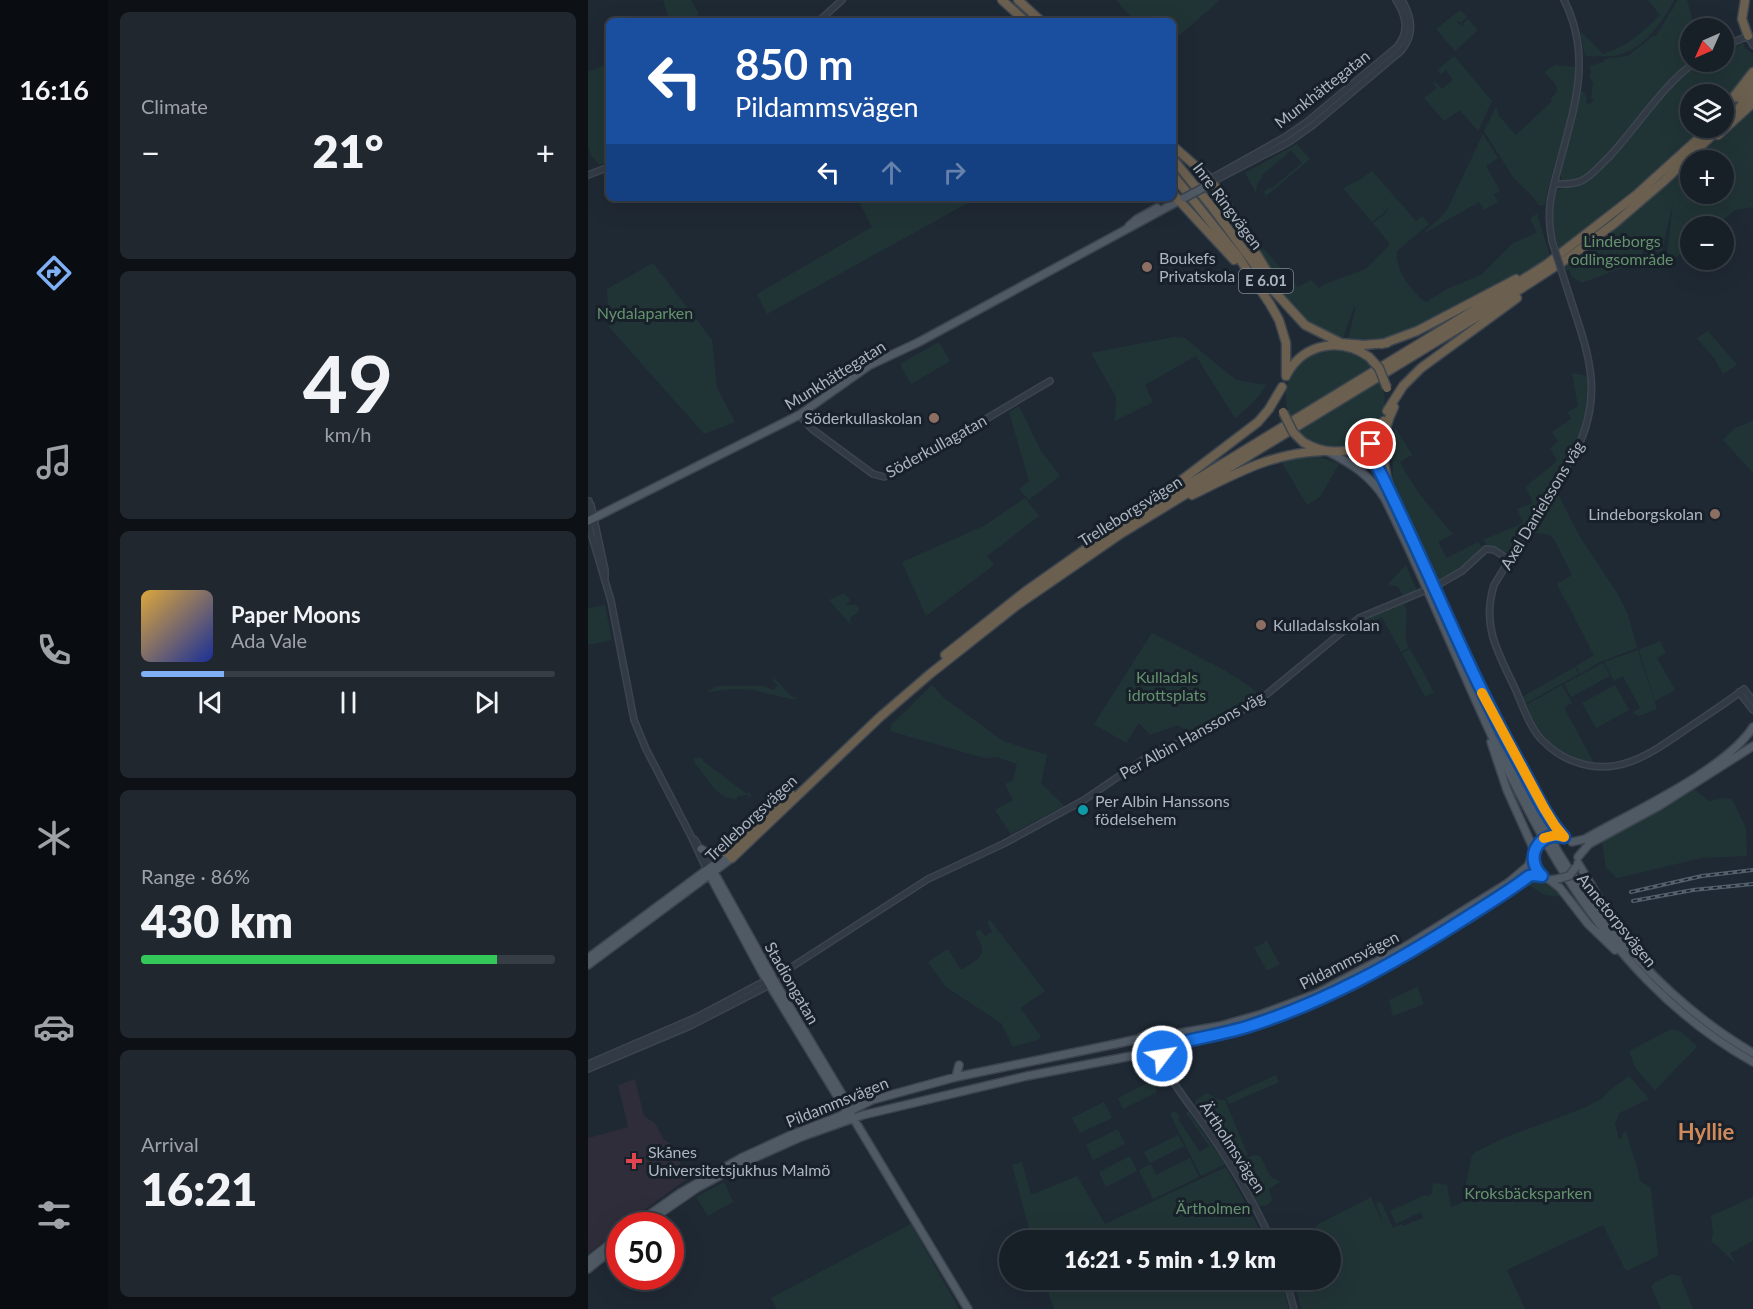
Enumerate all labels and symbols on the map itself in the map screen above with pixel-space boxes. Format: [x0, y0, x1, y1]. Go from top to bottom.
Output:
north arrow [1680, 18, 1734, 72]
street label: Munkhättegatan [1270, 46, 1373, 132]
street label: Inre Ringvägen [1190, 158, 1267, 253]
park label: Lindeborgs odlingsområde [1570, 231, 1674, 268]
place label: Boukefs Privatskola [1159, 248, 1235, 285]
marker: Boukefs Privatskola [1140, 260, 1154, 274]
road number: E 6.01 [1239, 269, 1293, 293]
park label: Nydalaparken [597, 303, 693, 322]
street label: Munkhättegatan [781, 336, 889, 413]
place label: Söderkullaskolan [804, 408, 922, 427]
street label: Söderkullagatan [882, 410, 989, 481]
marker: Söderkullaskolan [927, 411, 941, 425]
pin [1345, 418, 1396, 469]
street label: Axel Danielssons väg [1496, 437, 1587, 572]
street label: Trelleborgsvägen [1075, 471, 1185, 550]
place label: Lindeborgskolan [1588, 504, 1703, 523]
marker: Lindeborgskolan [1708, 507, 1722, 521]
place label: Kulladalsskolan [1273, 615, 1380, 634]
marker: Kulladalsskolan [1254, 618, 1268, 632]
park label: Kulladals idrottsplats [1128, 667, 1206, 704]
street label: Per Albin Hanssons väg [1116, 687, 1268, 782]
street label: Trelleborgsvägen [701, 770, 800, 865]
place label: Per Albin Hanssons födelsehem [1095, 791, 1230, 828]
marker: Per Albin Hanssons födelsehem [1076, 803, 1090, 817]
street label: Annetorpsvägen [1574, 869, 1661, 970]
street label: Pildammsvägen [1296, 926, 1402, 993]
street label: Stadiongatan [761, 938, 824, 1027]
position arrow [1130, 1024, 1194, 1088]
street label: Pildammsvägen [783, 1072, 891, 1131]
street label: Ärtholmsvägen [1197, 1097, 1270, 1196]
district label: Hyllie [1678, 1118, 1735, 1145]
place label: Skånes Universitetsjukhus Malmö [648, 1142, 830, 1179]
marker: Skånes Universitetsjukhus Malmö [625, 1152, 643, 1170]
park label: Kroksbäcksparken [1464, 1183, 1592, 1202]
park label: Ärtholmen [1176, 1198, 1250, 1217]
speed limit sign: 50 [606, 1212, 684, 1290]

